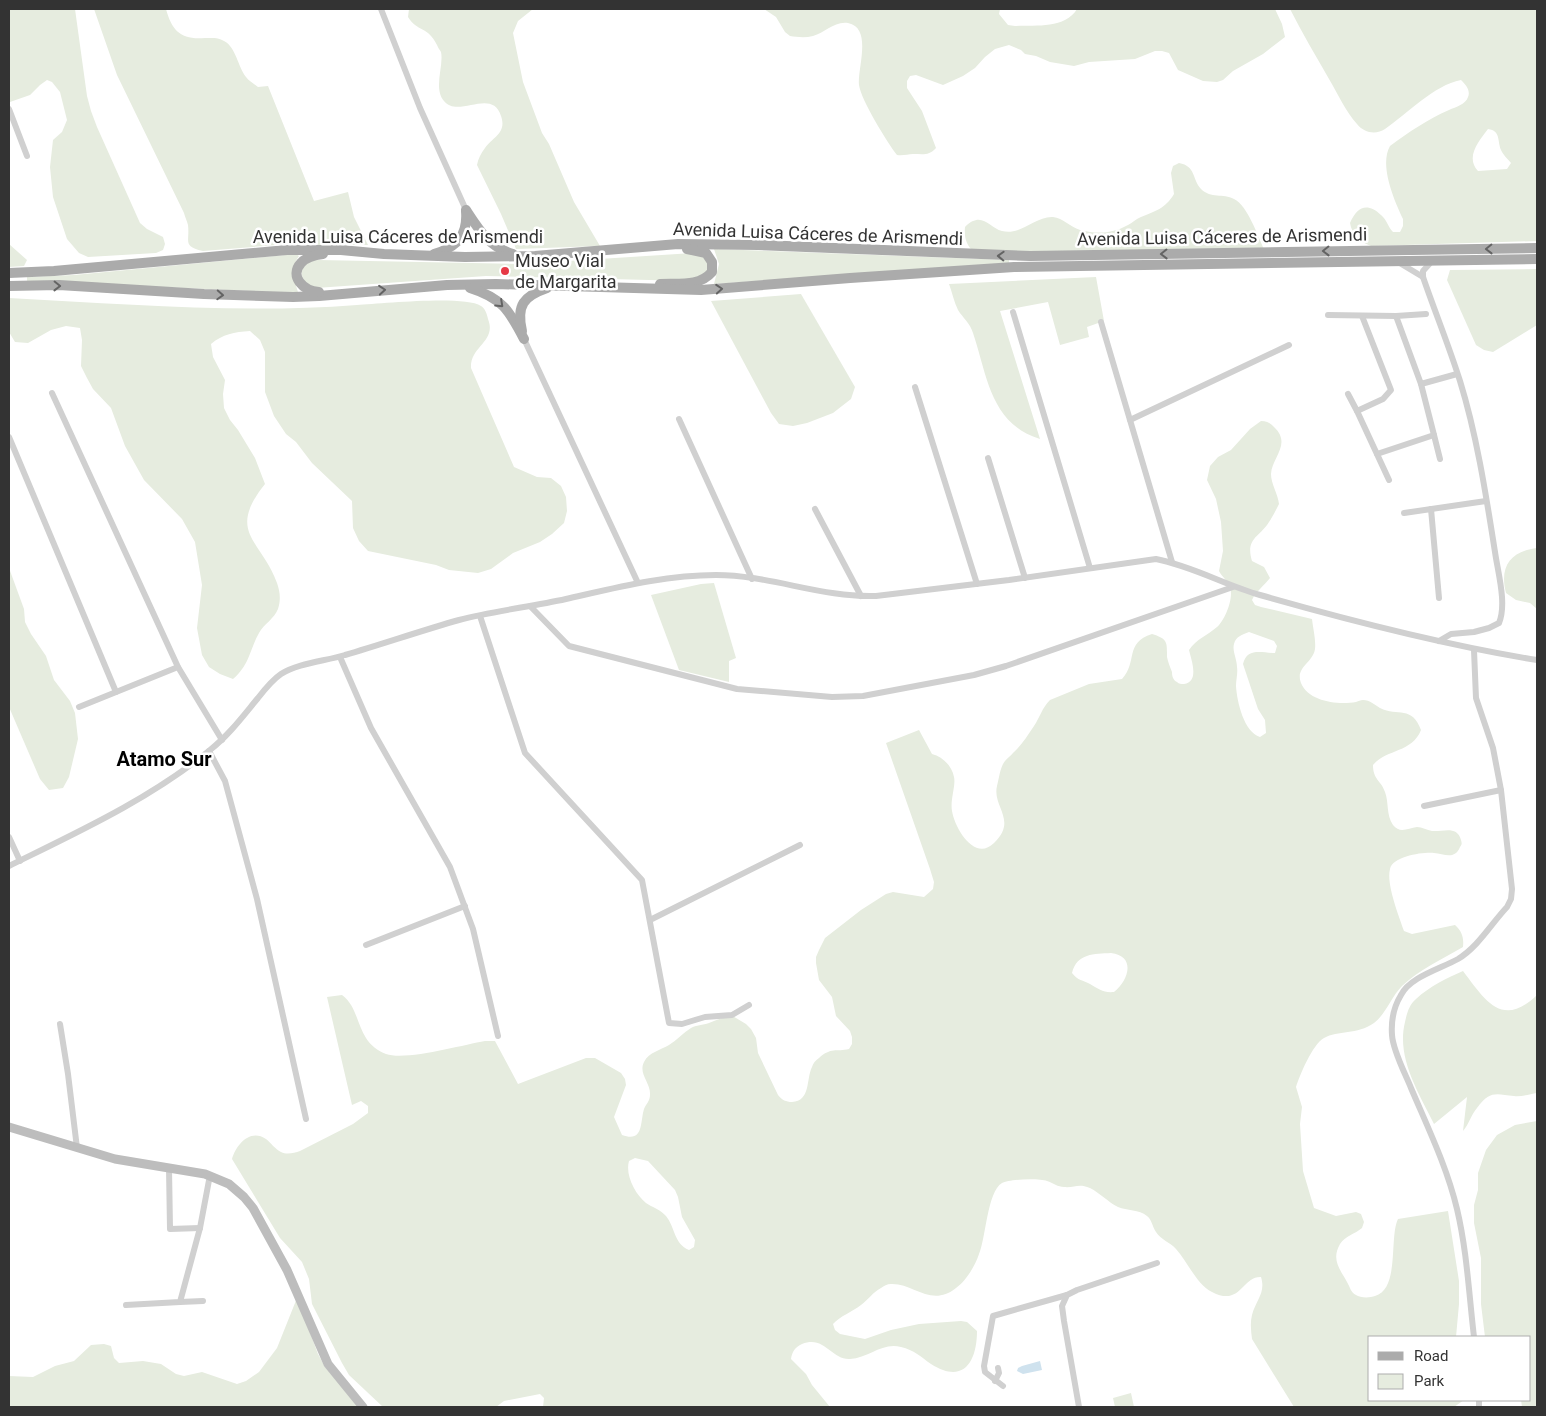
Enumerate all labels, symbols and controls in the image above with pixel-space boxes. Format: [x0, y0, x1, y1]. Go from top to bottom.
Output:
street label: Avenida Luisa Cáceres de Arismendi [672, 218, 964, 249]
street label: Avenida Luisa Cáceres de Arismendi [1077, 223, 1367, 250]
street label: Avenida Luisa Cáceres de Arismendi [253, 226, 543, 247]
one-way arrow [1484, 244, 1492, 254]
one-way arrow [1322, 246, 1330, 256]
one-way arrow [1159, 249, 1167, 259]
place label: Museo Vial de Margarita [515, 250, 617, 292]
one-way arrow [997, 250, 1005, 261]
marker: Museo Vial de Margarita [499, 265, 511, 277]
one-way arrow [54, 280, 62, 291]
one-way arrow [715, 284, 723, 295]
one-way arrow [378, 285, 386, 296]
one-way arrow [216, 289, 224, 300]
one-way arrow [495, 298, 504, 307]
district label: Atamo Sur [116, 747, 212, 771]
legend [1368, 1336, 1531, 1401]
text: Road [1414, 1347, 1448, 1365]
text: Park [1414, 1372, 1445, 1390]

